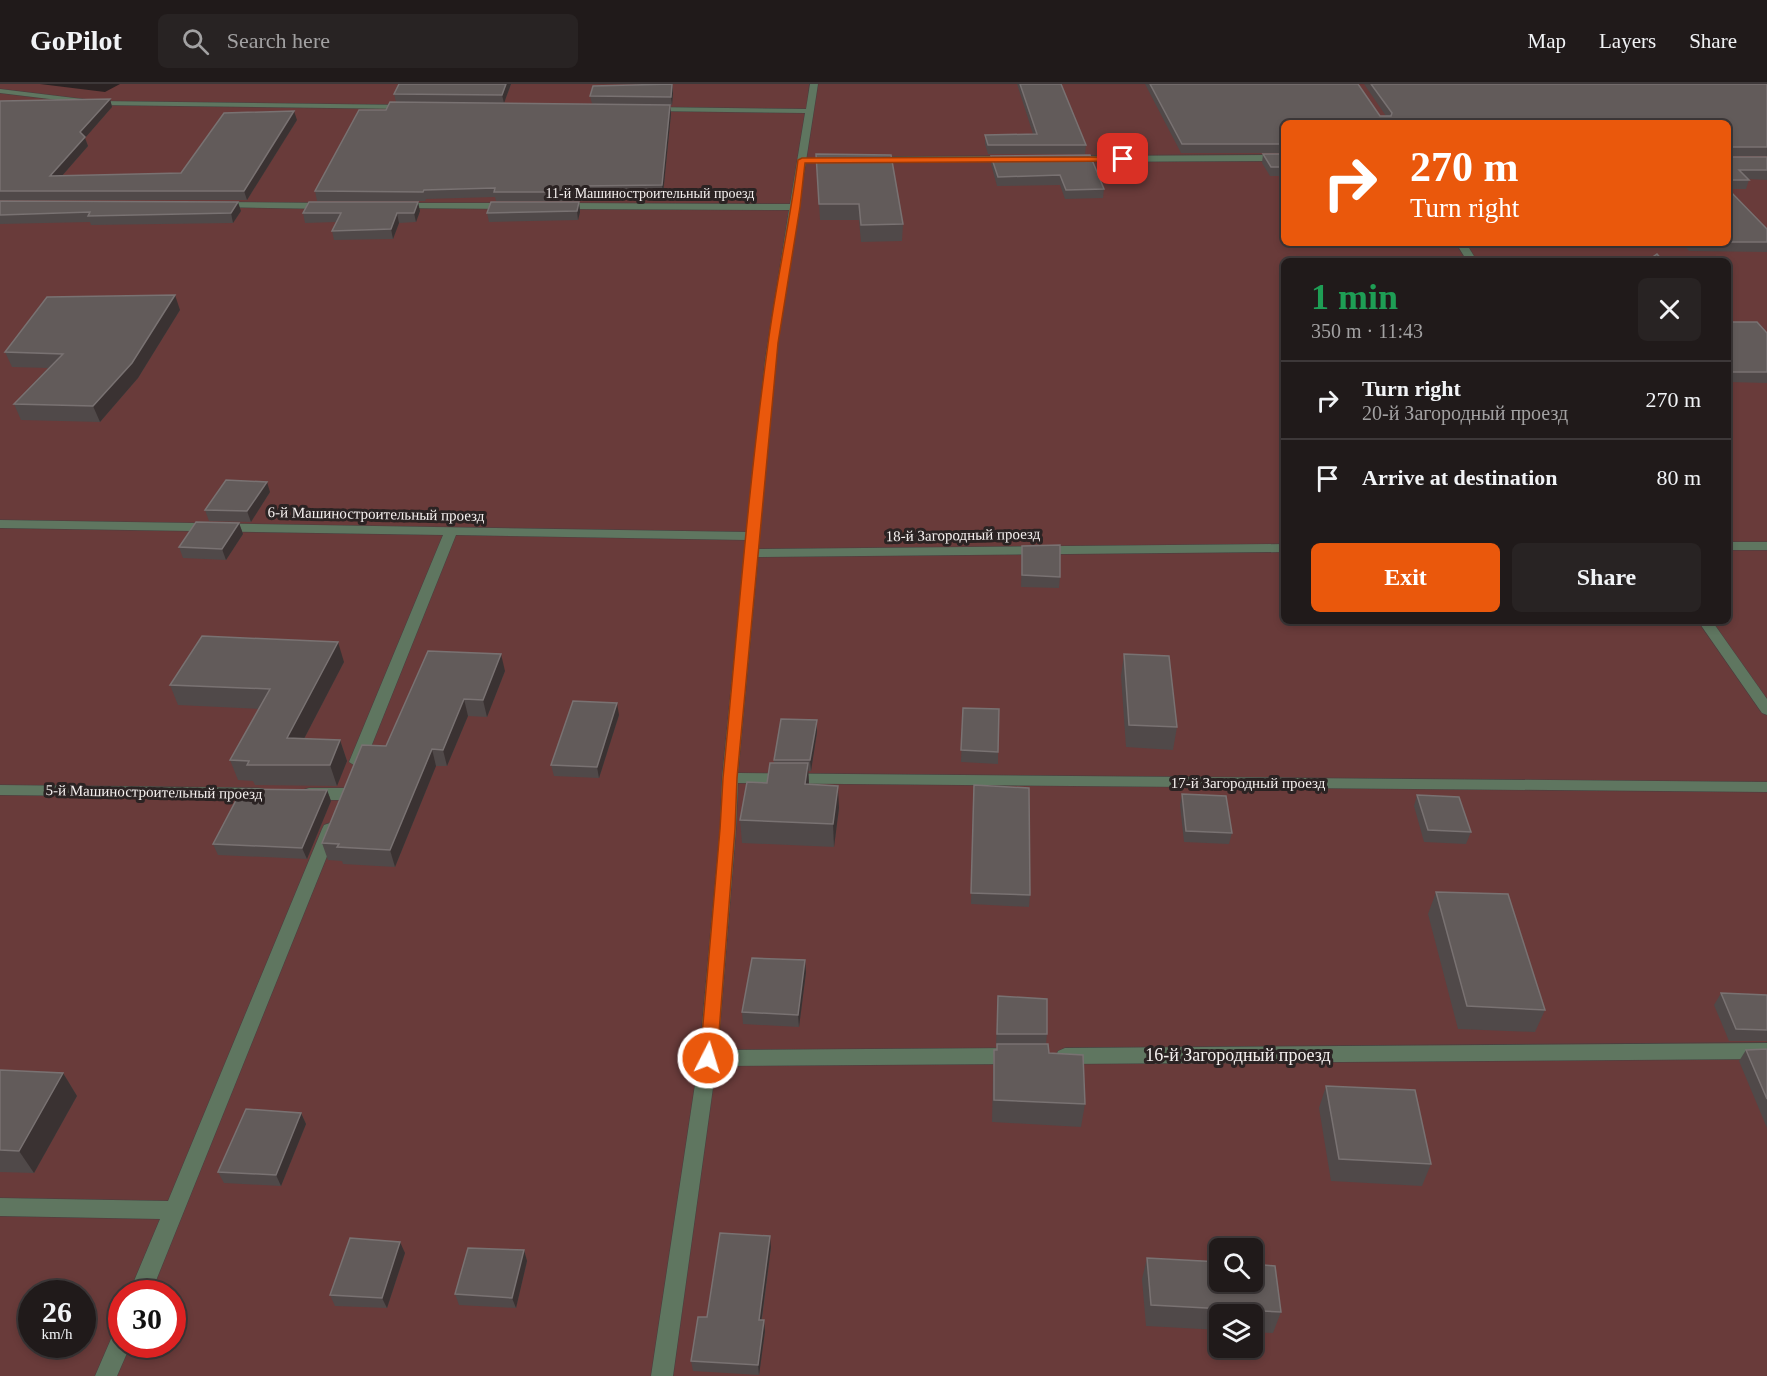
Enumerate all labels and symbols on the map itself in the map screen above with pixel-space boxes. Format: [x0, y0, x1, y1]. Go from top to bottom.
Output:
pin [1097, 133, 1148, 184]
street label: 11-й Машиностроительный проезд [546, 186, 754, 201]
street label: 6-й Машиностроительный проезд [267, 504, 485, 524]
street label: 18-й Загородный проезд [886, 526, 1041, 544]
street label: 17-й Загородный проезд [1171, 775, 1326, 791]
street label: 5-й Машиностроительный проезд [45, 782, 263, 802]
position arrow [676, 1026, 740, 1090]
street label: 16-й Загородный проезд [1145, 1045, 1331, 1065]
speed limit sign: 30 [108, 1280, 186, 1358]

